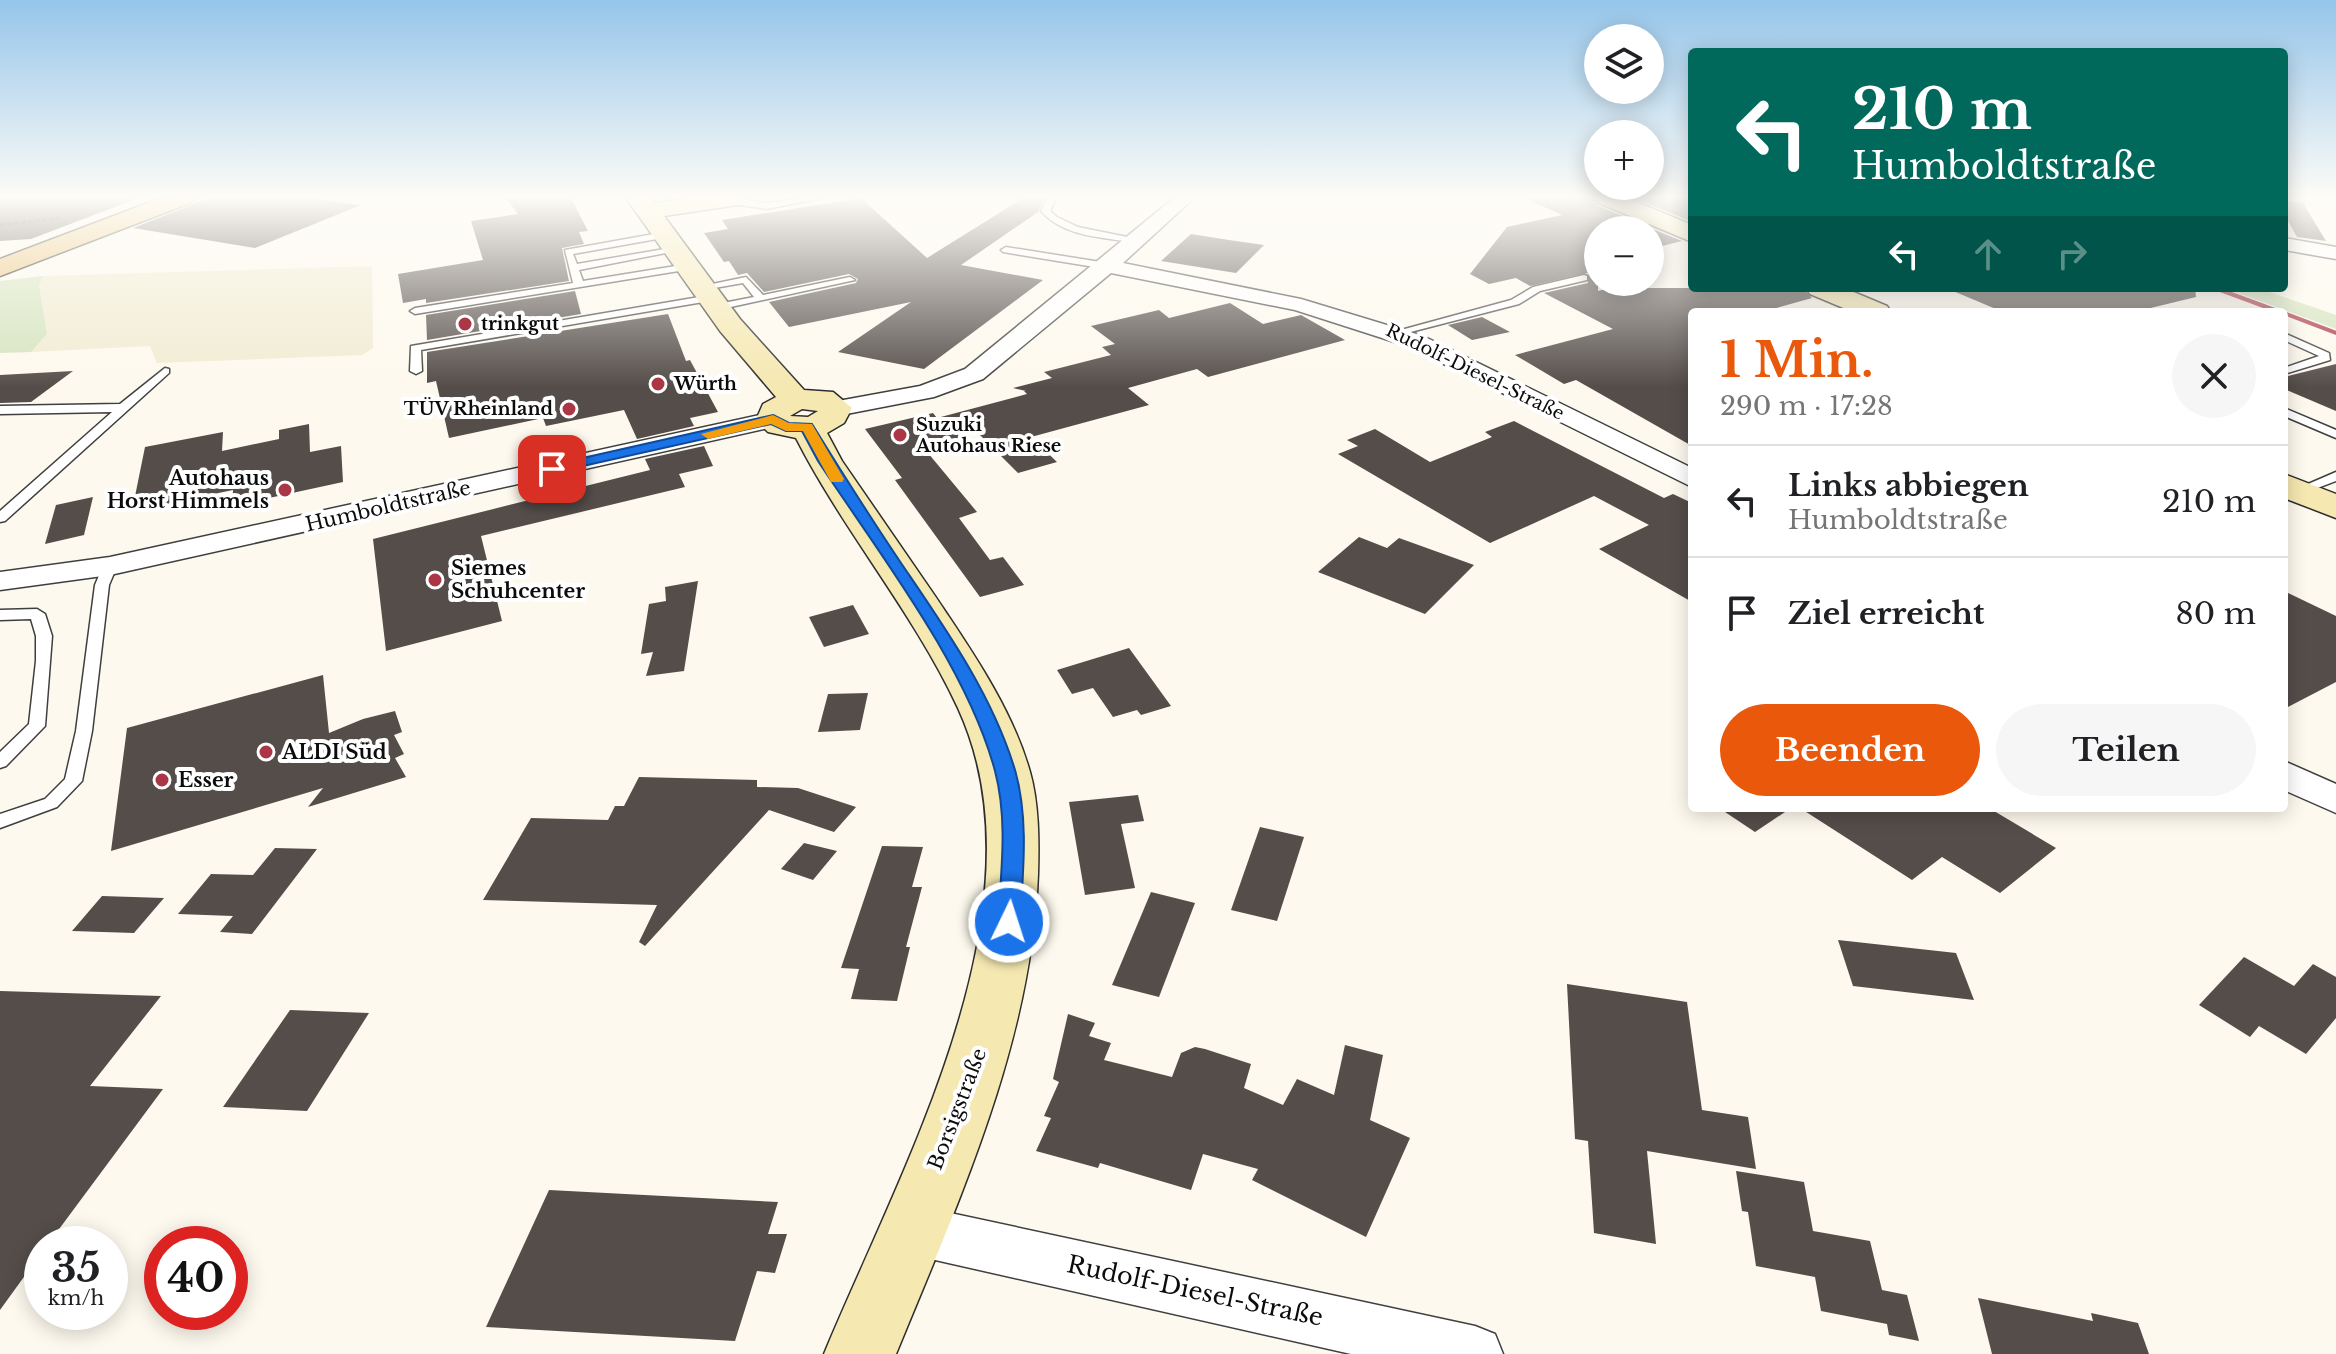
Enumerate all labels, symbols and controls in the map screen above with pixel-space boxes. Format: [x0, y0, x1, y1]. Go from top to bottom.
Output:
map controls [1584, 24, 1664, 296]
button: layers [1584, 24, 1664, 104]
text: 210 m [1852, 75, 2032, 144]
icon: left [1720, 80, 1824, 184]
button: + [1584, 120, 1664, 200]
text: Humboldtstraße [1852, 144, 2156, 189]
button: − [1584, 216, 1664, 296]
icon: left [1882, 232, 1926, 276]
icon: ahead [1966, 232, 2010, 276]
icon: right [2050, 232, 2094, 276]
place label: trinkgut [481, 313, 559, 335]
marker: trinkgut [456, 315, 474, 333]
street label: Rudolf-Diesel-Straße [1382, 319, 1568, 425]
text: 1 Min. [1720, 330, 1873, 390]
button: close [2172, 334, 2256, 418]
place label: Würth [673, 373, 737, 395]
marker: Würth [649, 375, 667, 393]
text: 290 m · 17:28 [1720, 390, 1893, 422]
place label: TÜV Rheinland [404, 397, 554, 420]
marker: TÜV Rheinland [560, 400, 578, 418]
place label: Suzuki Autohaus Riese [915, 414, 1061, 457]
marker: Suzuki Autohaus Riese [891, 426, 909, 444]
pin [518, 435, 586, 503]
icon: arrive [530, 447, 574, 491]
place label: Autohaus Horst Himmels [107, 466, 269, 513]
text: Links abbiegen [1788, 467, 2029, 504]
street label: Humboldtstraße [303, 475, 473, 537]
icon: left [1720, 479, 1764, 523]
marker: Autohaus Horst Himmels [276, 481, 294, 499]
text: 210 m [2162, 483, 2256, 520]
text: Humboldtstraße [1788, 504, 2008, 536]
place label: Siemes Schuhcenter [451, 556, 585, 603]
marker: Siemes Schuhcenter [426, 571, 444, 589]
icon: arrive [1720, 591, 1764, 635]
text: Ziel erreicht [1788, 595, 1984, 632]
text: 80 m [2176, 595, 2256, 632]
button: Beenden [1720, 704, 1980, 796]
button: Teilen [1996, 704, 2256, 796]
place label: ALDI Süd [281, 740, 387, 764]
marker: ALDI Süd [257, 743, 275, 761]
place label: Esser [178, 768, 234, 792]
marker: Esser [153, 771, 171, 789]
position arrow [967, 880, 1051, 964]
street label: Borsigstraße [923, 1045, 991, 1173]
speed limit sign: 40 [144, 1226, 248, 1330]
text: 35 [51, 1243, 101, 1293]
street label: Rudolf-Diesel-Straße [1064, 1249, 1326, 1332]
text: km/h [48, 1286, 104, 1310]

